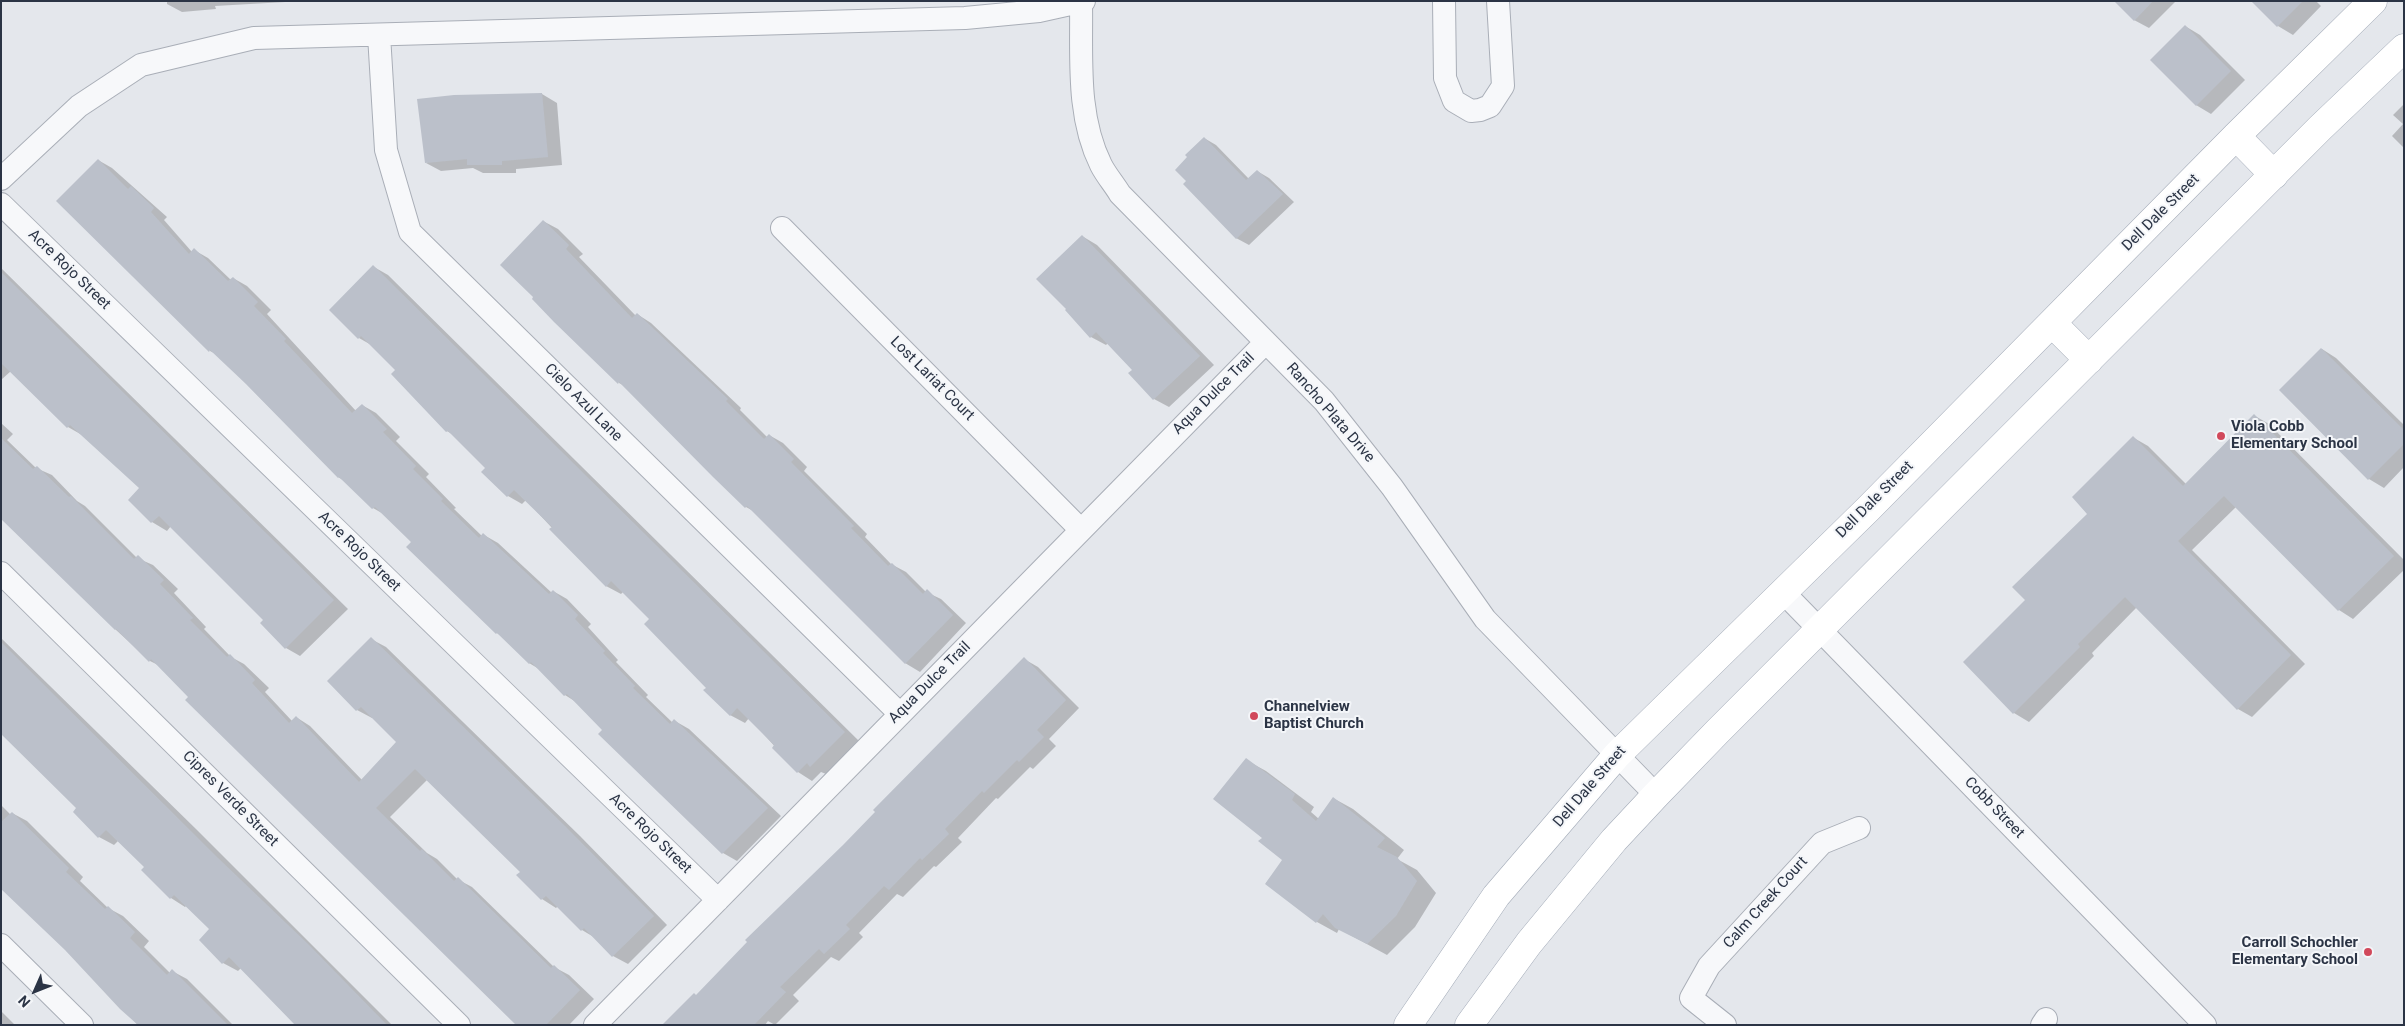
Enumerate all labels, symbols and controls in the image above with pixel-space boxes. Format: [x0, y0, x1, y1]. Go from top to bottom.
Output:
street label: Dell Dale Street [2119, 171, 2203, 255]
street label: Acre Rojo Street [24, 226, 114, 314]
street label: Lost Lariat Court [886, 333, 978, 425]
street label: Aqua Dulce Trail [1169, 349, 1259, 439]
street label: Cielo Azul Lane [540, 360, 626, 446]
street label: Rancho Plata Drive [1282, 360, 1378, 466]
place label: Viola Cobb Elementary School [2231, 418, 2357, 453]
marker: Viola Cobb Elementary School [2215, 430, 2227, 442]
street label: Dell Dale Street [1833, 458, 1917, 542]
street label: Acre Rojo Street [314, 508, 404, 596]
street label: Aqua Dulce Trail [885, 638, 975, 728]
place label: Channelview Baptist Church [1264, 698, 1364, 733]
marker: Channelview Baptist Church [1248, 710, 1260, 722]
street label: Dell Dale Street [1550, 743, 1630, 831]
street label: Cipres Verde Street [178, 747, 282, 851]
street label: Cobb Street [1960, 774, 2028, 842]
street label: Acre Rojo Street [605, 790, 695, 878]
street label: Calm Creek Court [1720, 853, 1812, 953]
place label: Carroll Schochler Elementary School [2232, 934, 2358, 969]
marker: Carroll Schochler Elementary School [2362, 946, 2374, 958]
north arrow [10, 966, 60, 1016]
text: N [15, 992, 33, 1011]

